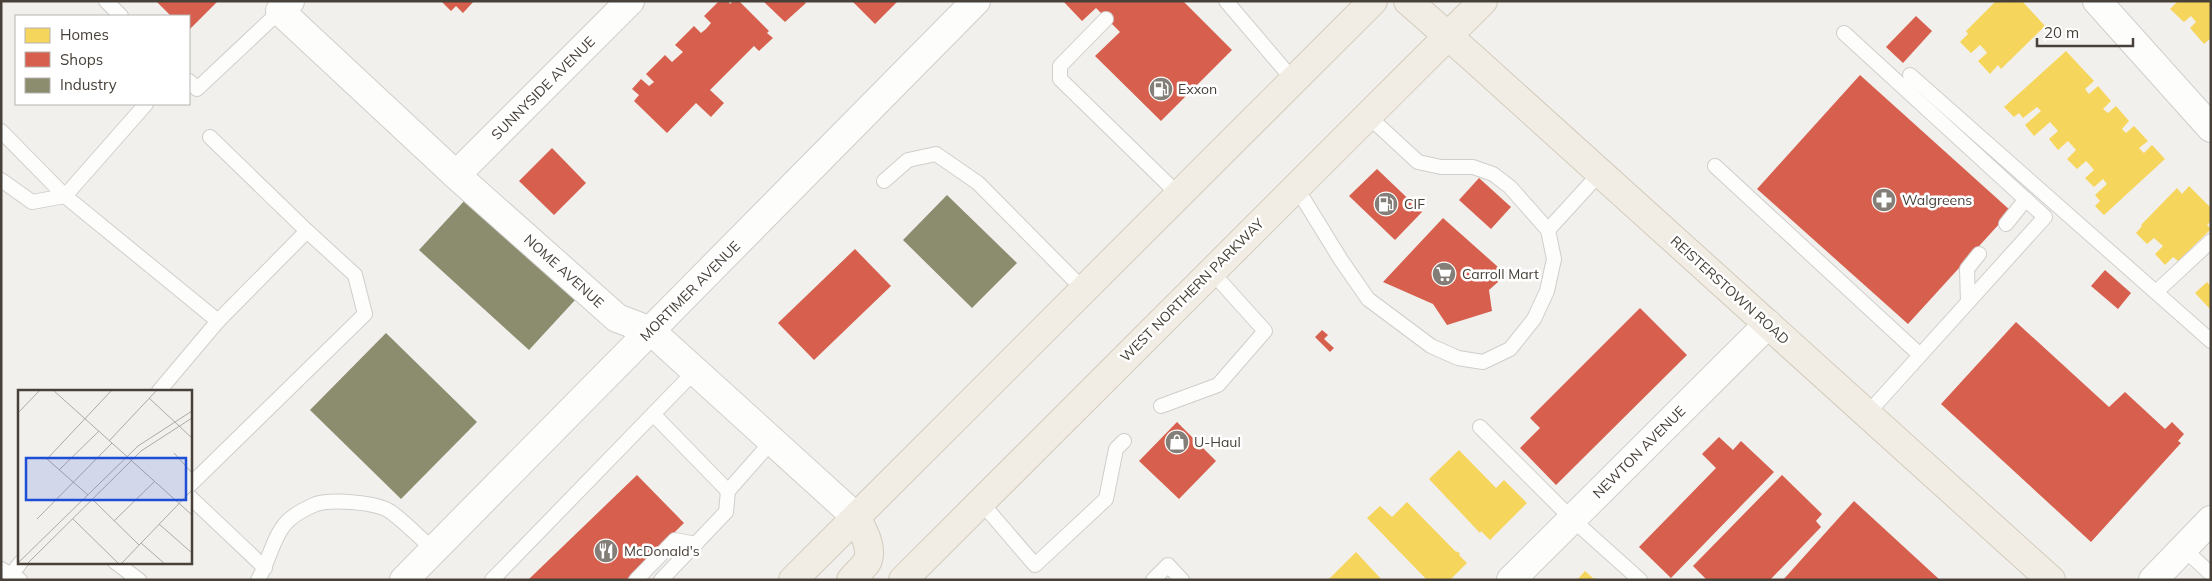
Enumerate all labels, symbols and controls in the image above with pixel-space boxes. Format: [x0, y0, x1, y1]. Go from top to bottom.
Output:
legend [15, 15, 190, 105]
scale bar [2037, 15, 2133, 47]
text: 20 m [2044, 23, 2079, 42]
text: Homes [60, 25, 109, 44]
street label: SUNNYSIDE AVENUE [487, 32, 599, 144]
text: Shops [60, 50, 103, 69]
text: Industry [60, 75, 117, 94]
fuel station icon: Exxon [1148, 76, 1174, 102]
place label: Exxon [1178, 80, 1217, 98]
pharmacy icon: Walgreens [1871, 187, 1897, 213]
fuel station icon: CIF [1373, 191, 1399, 217]
place label: Walgreens [1902, 191, 1972, 209]
place label: CIF [1404, 195, 1425, 213]
street label: WEST NORTHERN PARKWAY [1116, 214, 1268, 366]
street label: NOME AVENUE [520, 230, 608, 312]
street label: REISTERSTOWN ROAD [1667, 232, 1793, 348]
street label: MORTIMER AVENUE [636, 237, 744, 345]
supermarket icon: Carroll Mart [1431, 261, 1457, 287]
place label: Carroll Mart [1462, 265, 1539, 283]
inset map [18, 390, 191, 564]
street label: NEWTON AVENUE [1589, 402, 1689, 502]
shop icon: U-Haul [1164, 429, 1190, 455]
place label: U-Haul [1194, 433, 1241, 451]
restaurant icon: McDonald's [593, 538, 619, 564]
place label: McDonald's [624, 542, 700, 560]

